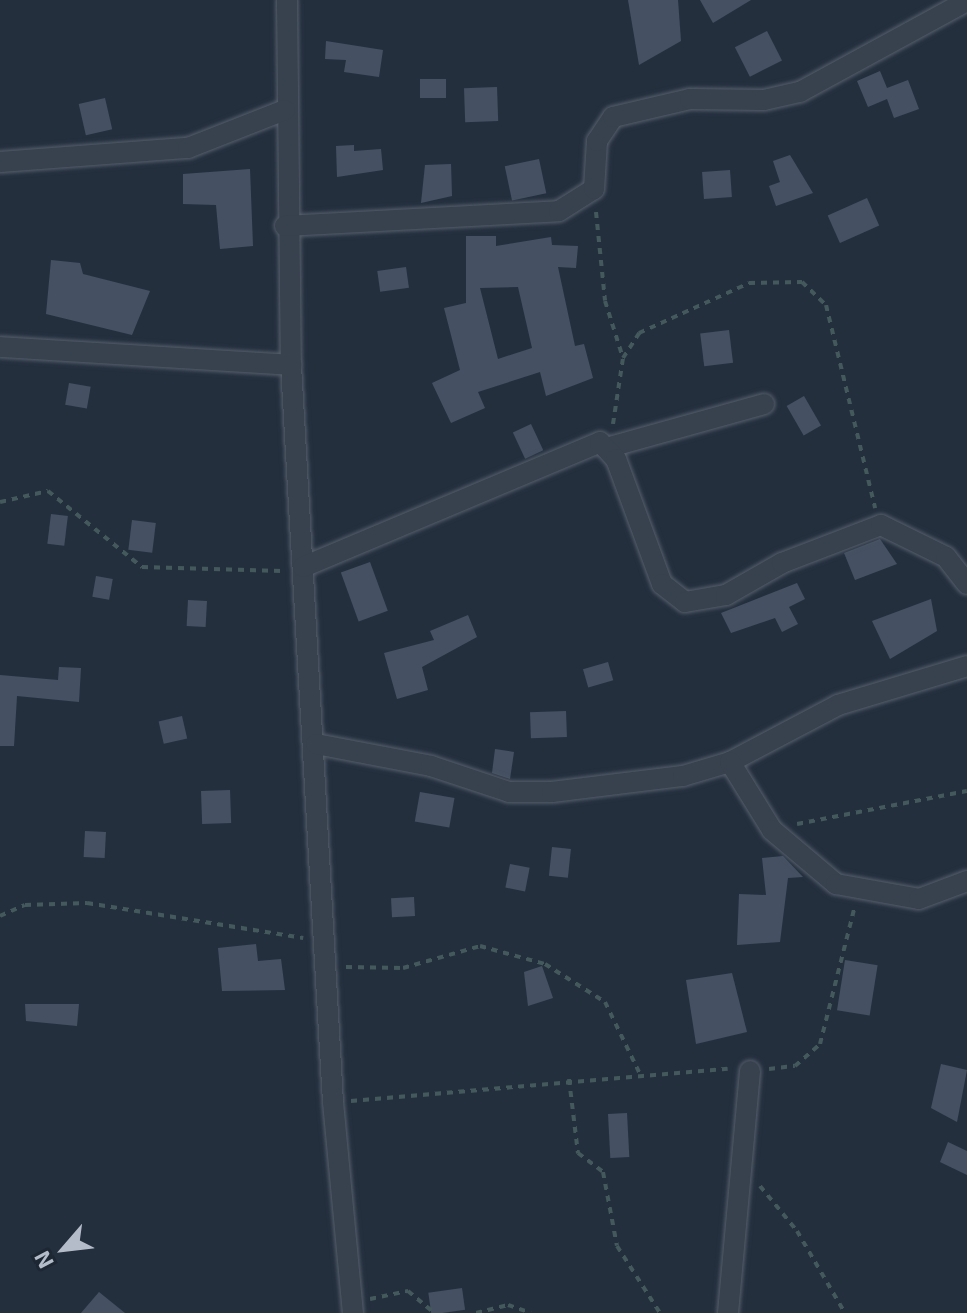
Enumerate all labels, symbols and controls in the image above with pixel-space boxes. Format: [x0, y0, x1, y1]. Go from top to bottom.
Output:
north arrow [24, 1209, 104, 1289]
text: N [28, 1247, 58, 1273]

